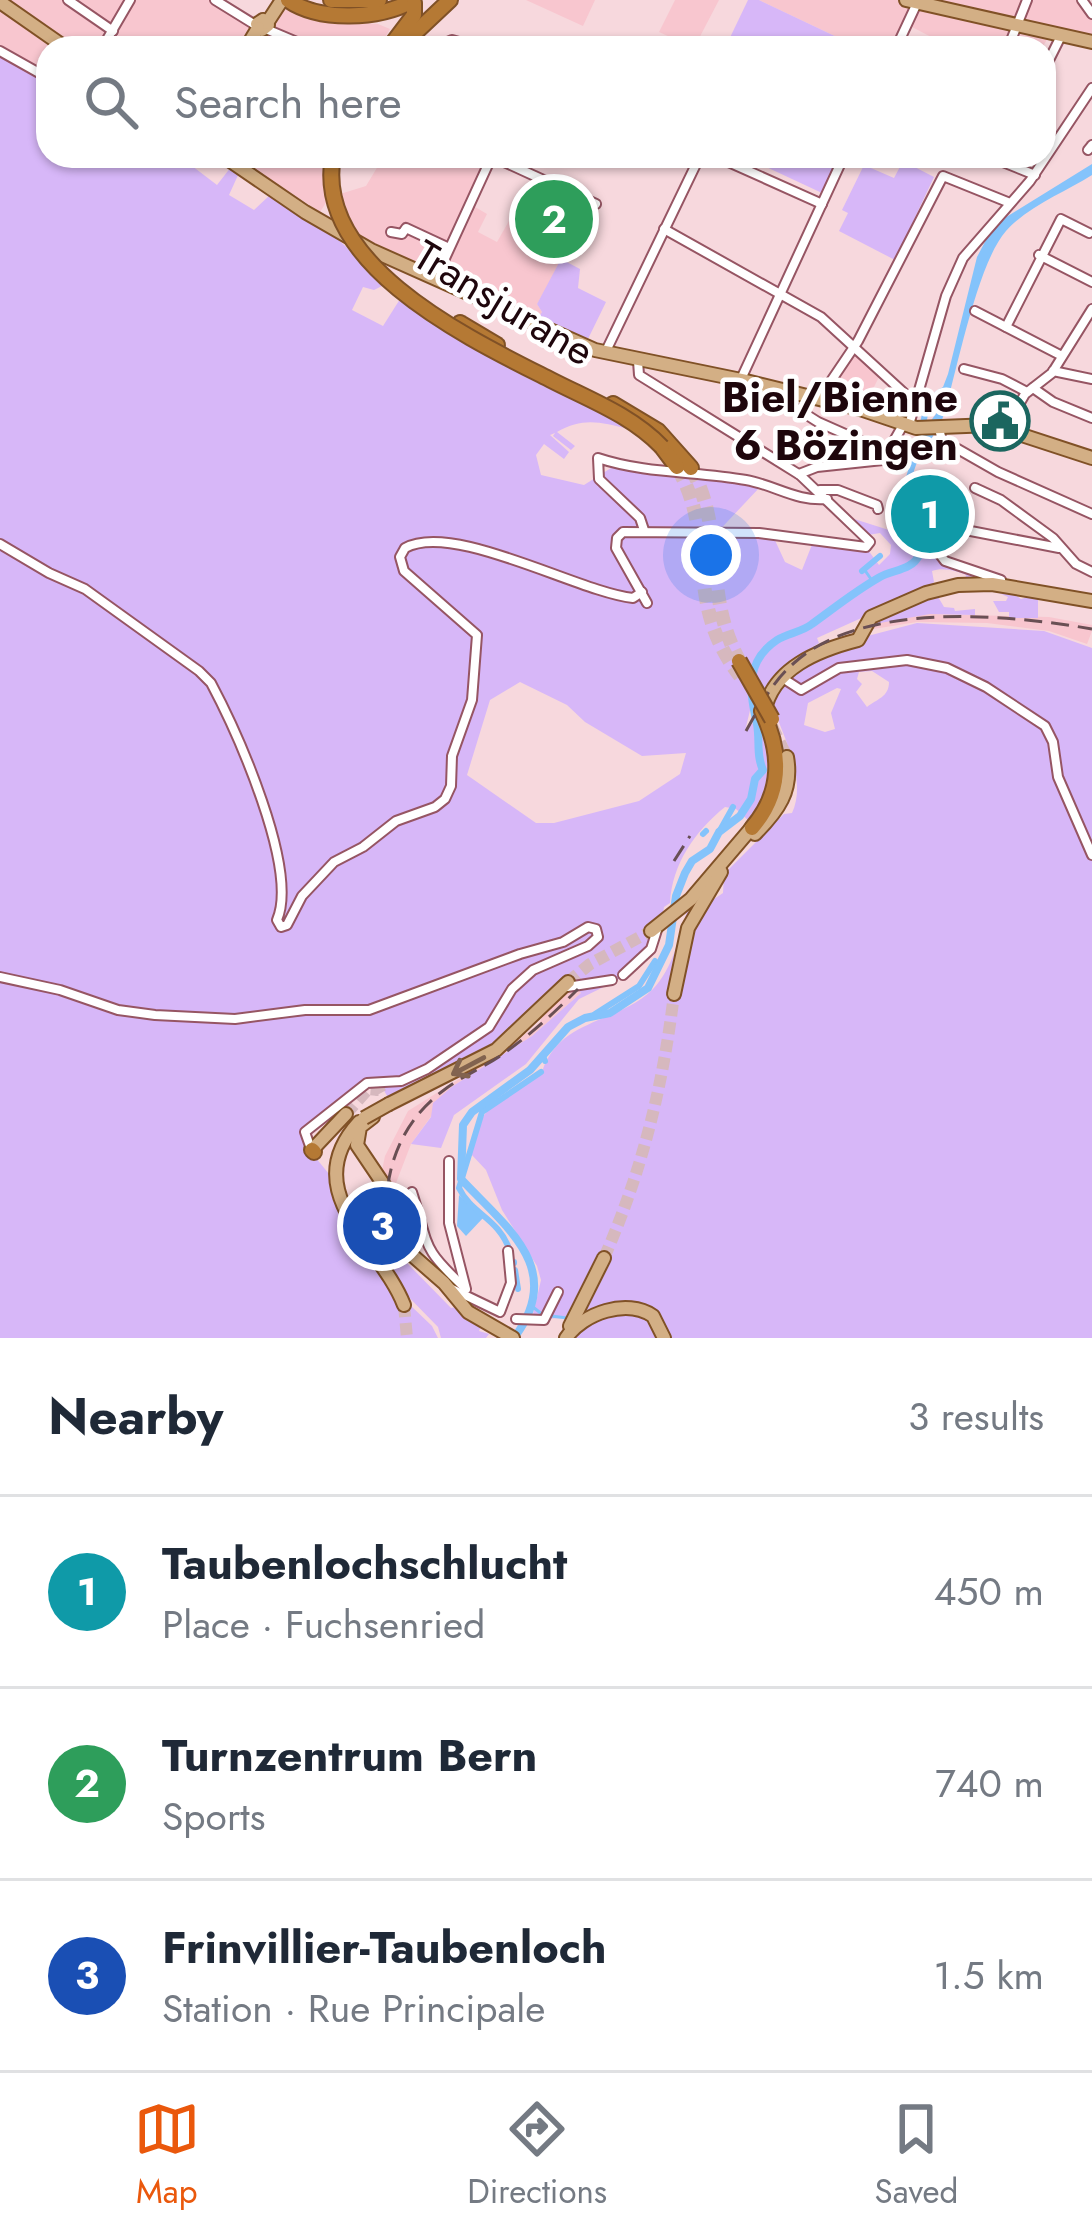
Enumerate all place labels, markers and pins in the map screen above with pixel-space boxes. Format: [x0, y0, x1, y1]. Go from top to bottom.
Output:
pin: 2 [515, 174, 593, 264]
place label: Biel/Bienne 6 Bözingen [722, 367, 958, 476]
public building icon: Biel/Bienne 6 Bözingen [969, 390, 1031, 452]
pin: 1 [891, 469, 969, 559]
pin: 3 [343, 1181, 421, 1271]

